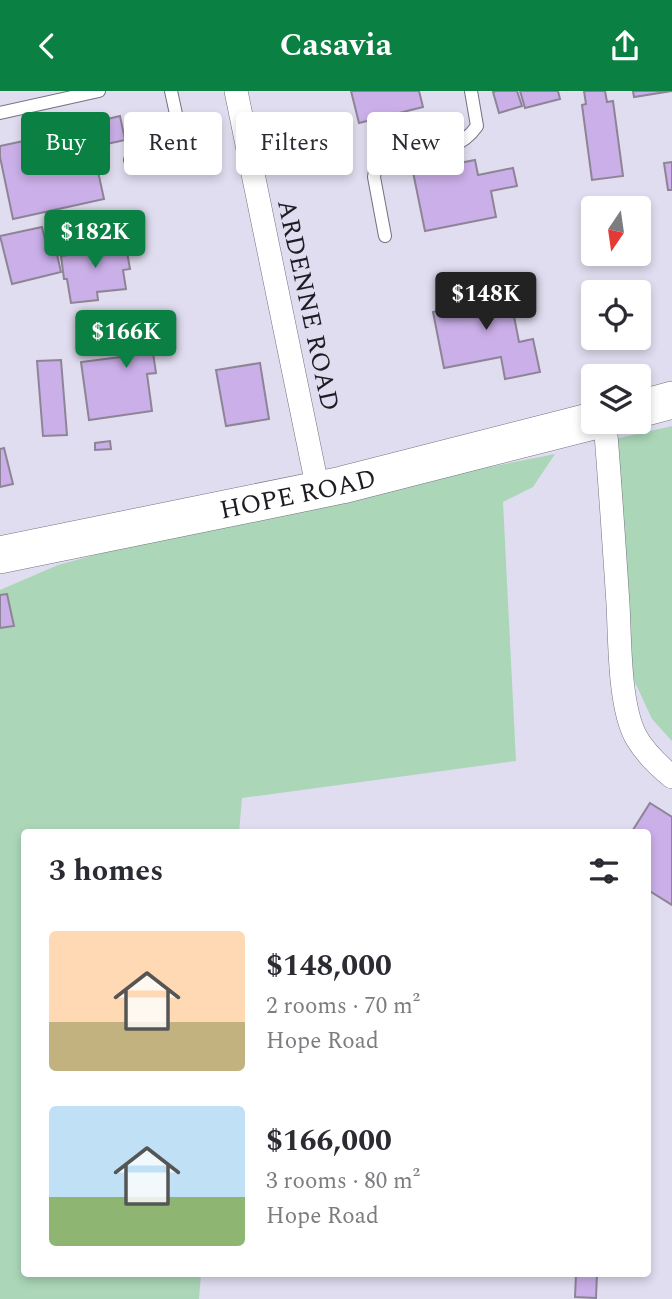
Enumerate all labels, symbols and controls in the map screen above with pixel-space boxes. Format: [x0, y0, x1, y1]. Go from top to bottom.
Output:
text: Casavia [280, 21, 392, 70]
icon: back [28, 27, 66, 65]
icon: share [606, 27, 644, 65]
chip: Buy [21, 112, 110, 175]
chip: Rent [124, 112, 222, 175]
chip: Filters [236, 112, 353, 175]
chip: New [367, 112, 464, 175]
street label: ARDENNE ROAD [266, 196, 350, 415]
north arrow [581, 196, 651, 266]
map controls [581, 196, 651, 434]
pin: $182K [46, 211, 144, 270]
text: $182K [60, 215, 130, 250]
pin: $148K [437, 273, 535, 332]
text: $148K [451, 277, 521, 312]
button: locate [581, 280, 651, 350]
pin: $166K [77, 310, 175, 370]
text: $166K [91, 315, 161, 350]
button: layers [581, 364, 651, 434]
street label: HOPE ROAD [216, 458, 381, 531]
text: 3 homes [49, 848, 163, 894]
icon: filters [585, 852, 623, 890]
text: $148,000 [266, 943, 392, 989]
icon: home [105, 959, 189, 1043]
text: 2 rooms · 70 m² [266, 989, 420, 1024]
text: Hope Road [266, 1024, 379, 1059]
text: $166,000 [266, 1118, 392, 1164]
icon: home [105, 1134, 189, 1218]
text: 3 rooms · 80 m² [266, 1164, 420, 1199]
text: Hope Road [266, 1199, 379, 1234]

